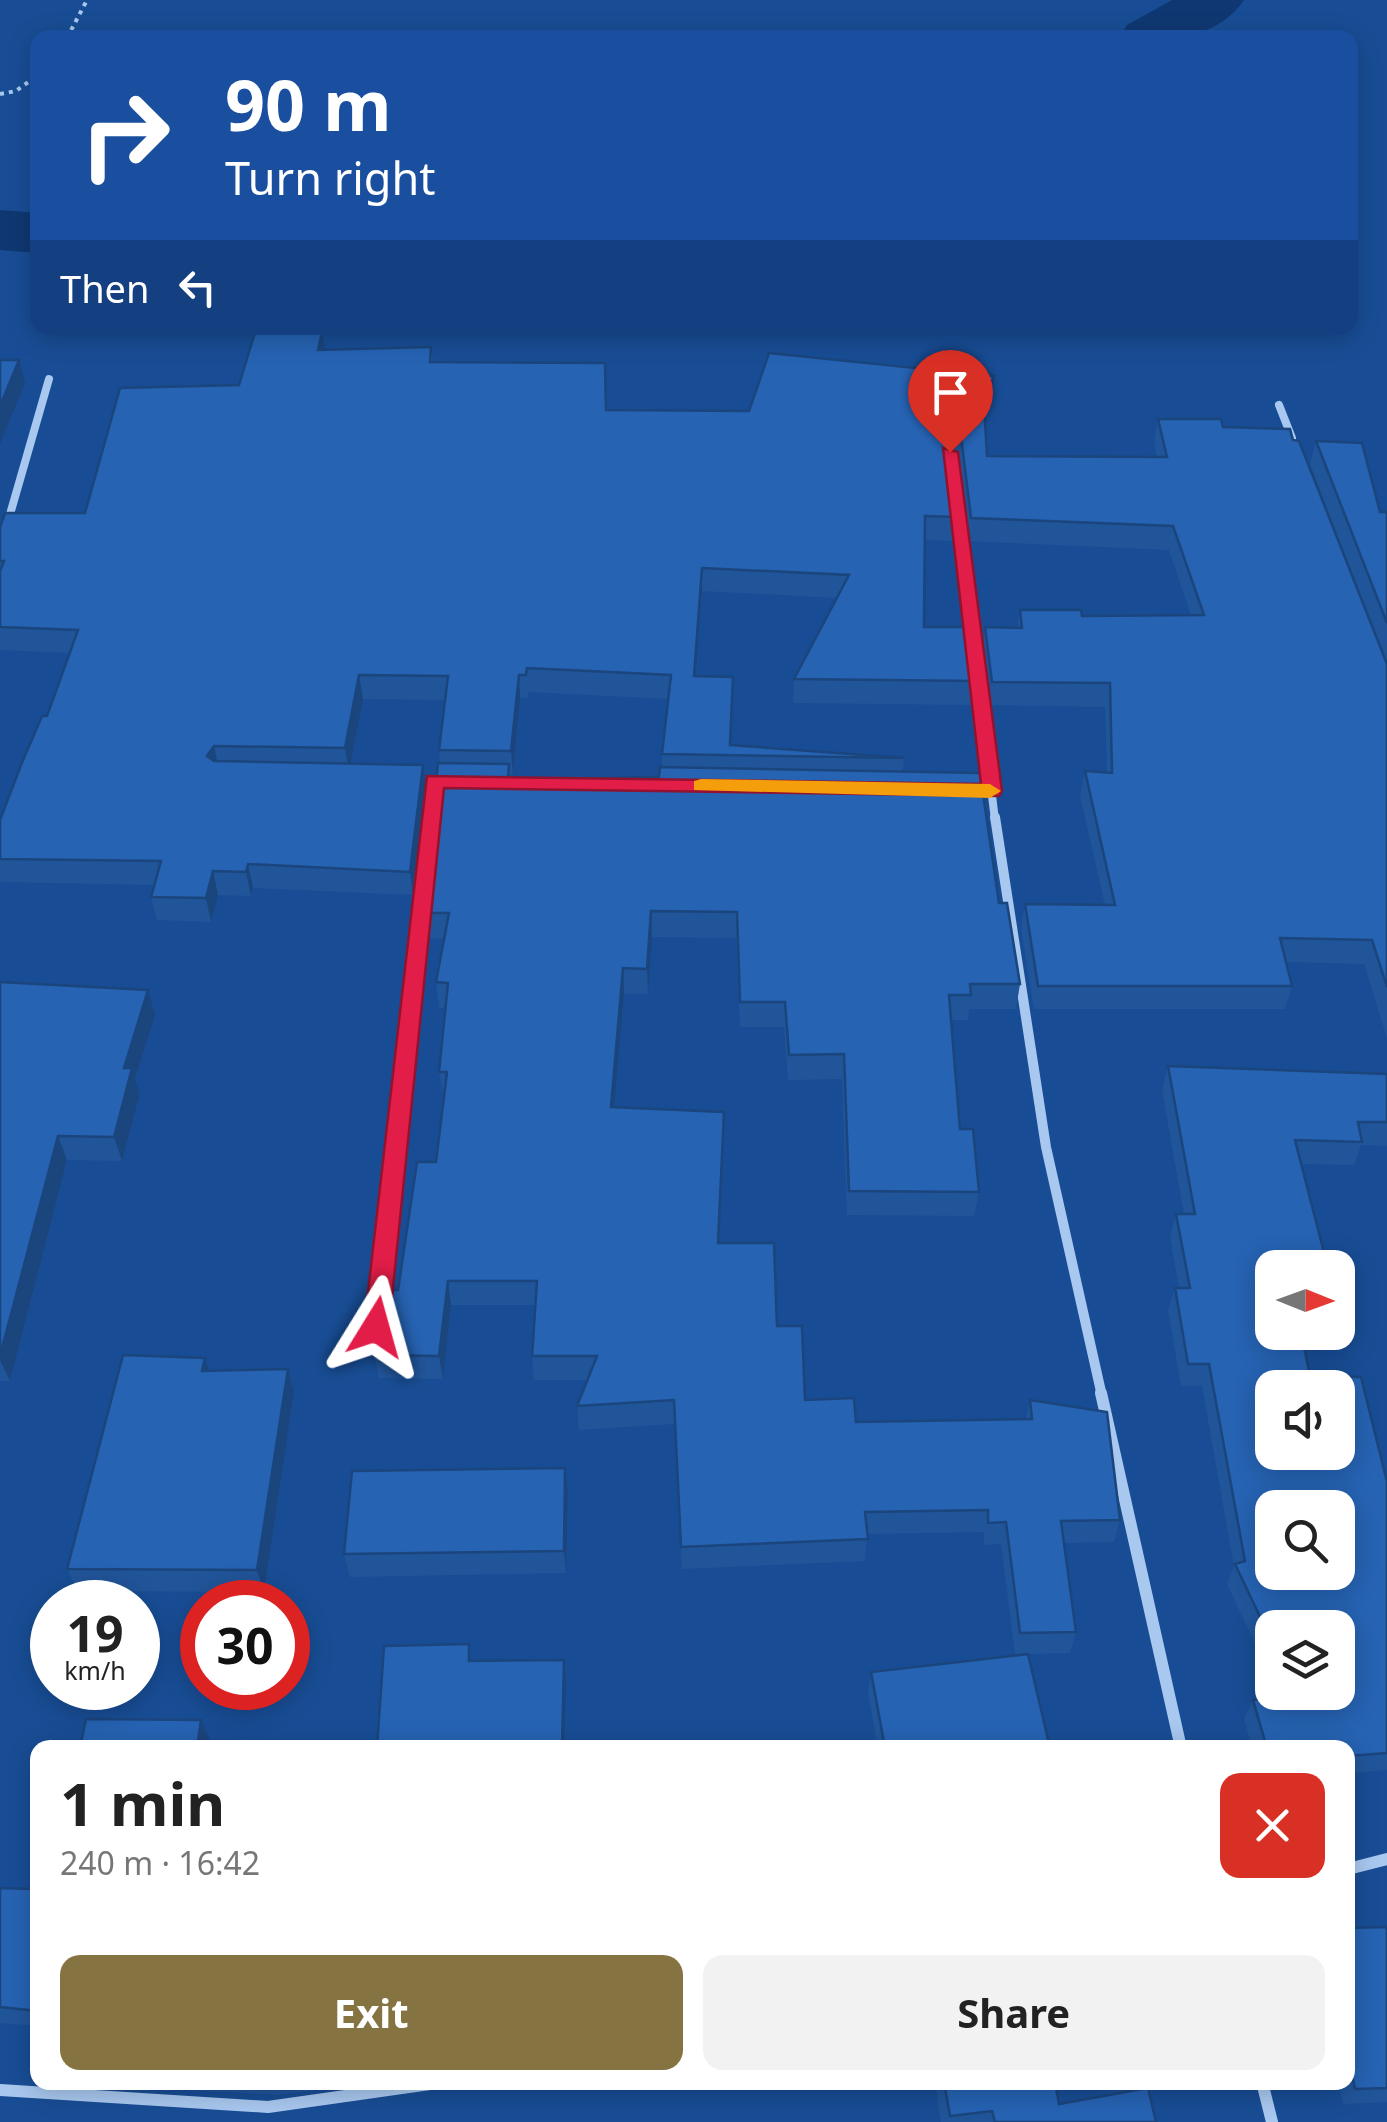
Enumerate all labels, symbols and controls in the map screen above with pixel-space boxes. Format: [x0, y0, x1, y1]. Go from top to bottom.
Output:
text: 90 m [225, 56, 392, 152]
icon: right [60, 70, 190, 200]
text: Turn right [225, 147, 436, 208]
icon: left [170, 260, 225, 315]
text: Then [60, 262, 150, 314]
pin [908, 350, 993, 453]
icon: arrive [923, 365, 978, 420]
north arrow [1255, 1250, 1355, 1350]
map controls [1255, 1250, 1355, 1710]
position arrow [324, 1275, 428, 1379]
button: sound [1255, 1370, 1355, 1470]
button: search [1255, 1490, 1355, 1590]
speed limit sign: 30 [180, 1580, 310, 1710]
text: 19 [66, 1599, 124, 1667]
button: layers [1255, 1610, 1355, 1710]
text: km/h [64, 1653, 126, 1687]
text: 1 min [60, 1762, 225, 1844]
button: close [1220, 1773, 1325, 1878]
text: 240 m · 16:42 [60, 1841, 260, 1884]
button: Exit [60, 1955, 683, 2070]
button: Share [703, 1955, 1325, 2070]

